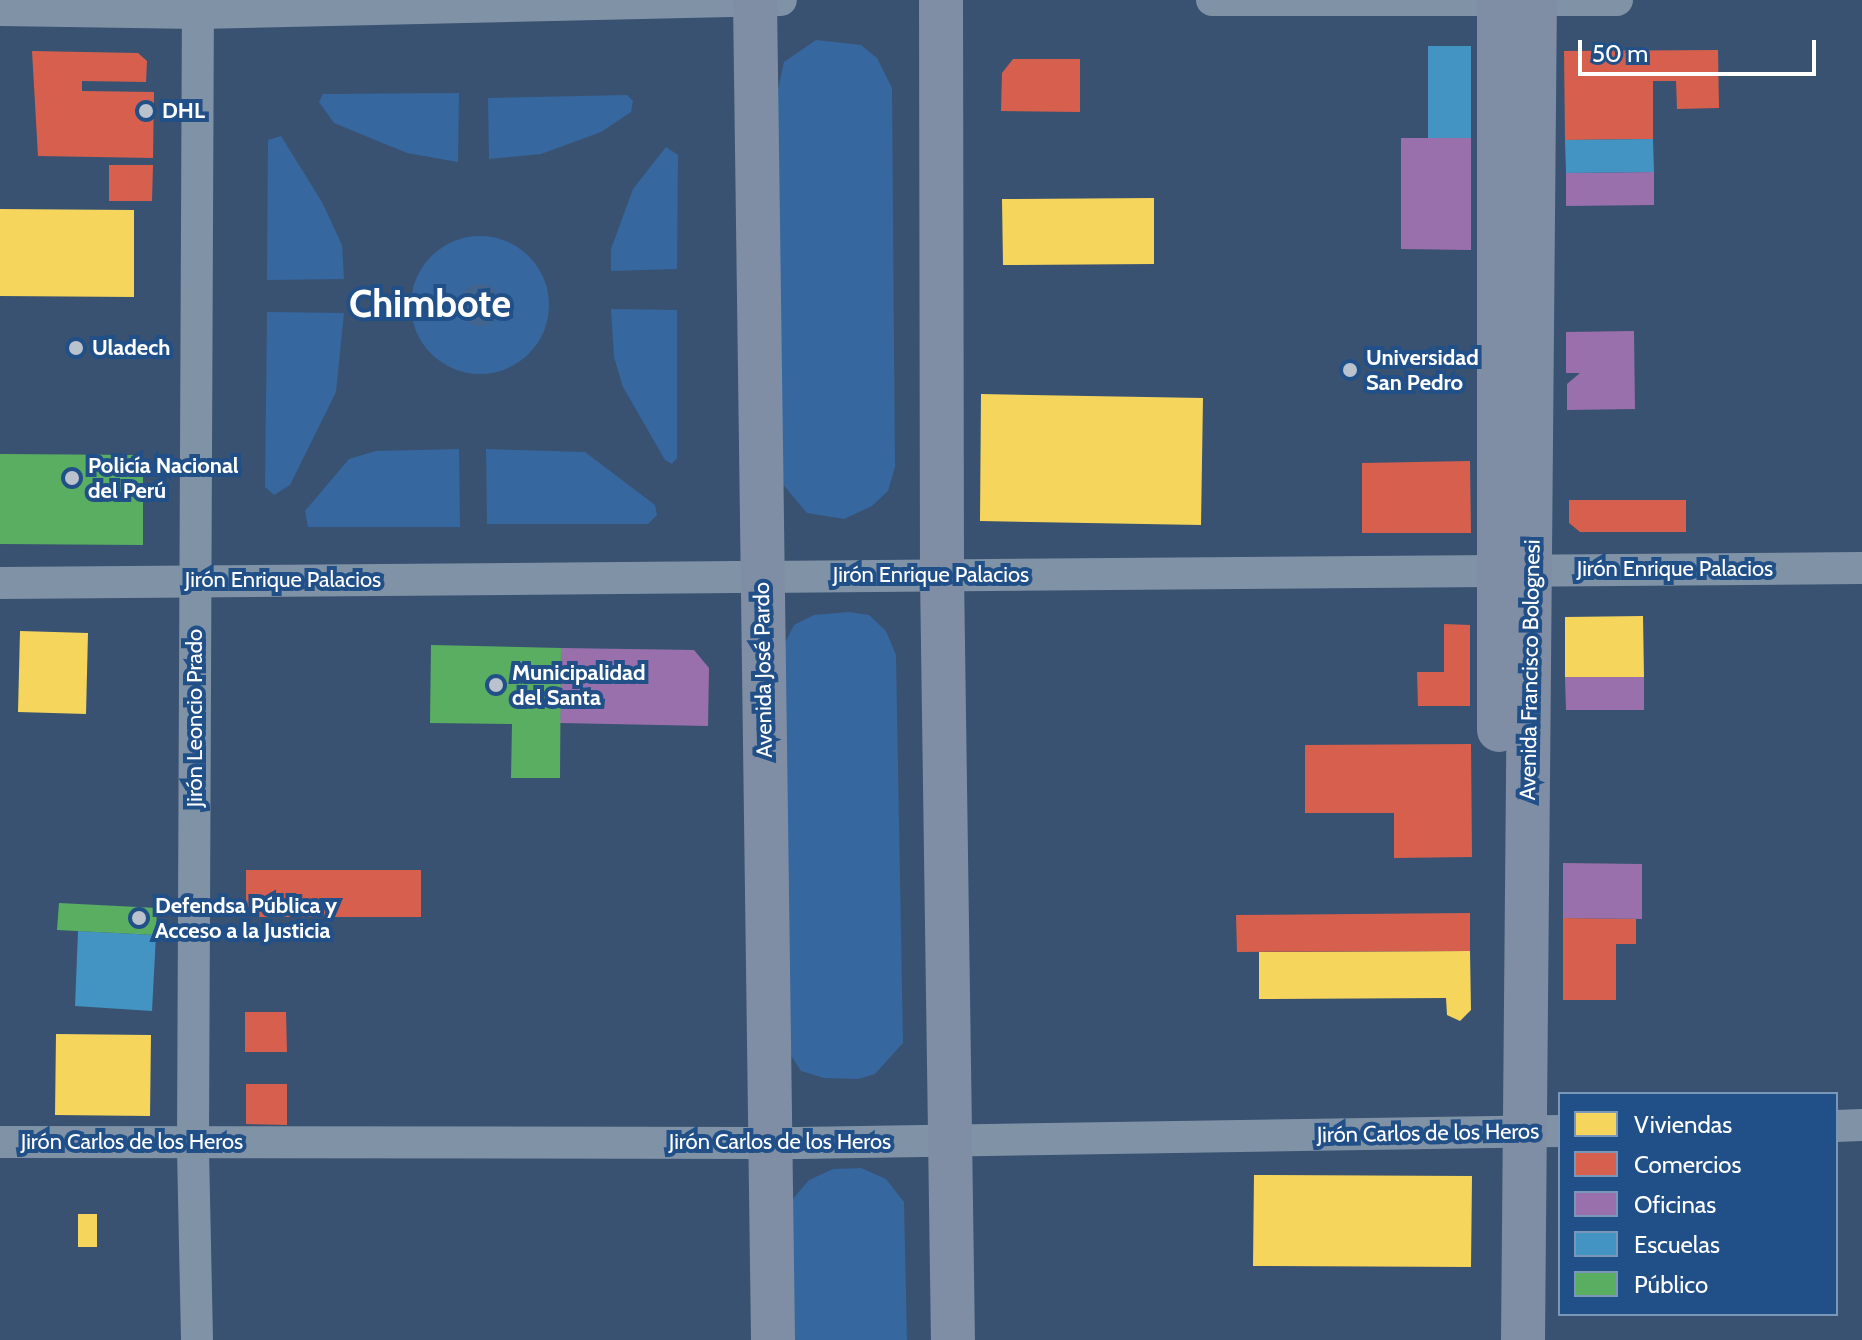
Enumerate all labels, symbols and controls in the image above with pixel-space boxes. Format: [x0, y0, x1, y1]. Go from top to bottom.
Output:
scale bar [1582, 24, 1820, 74]
text: 50 m [1592, 39, 1648, 68]
place label: DHL [162, 98, 205, 124]
marker: DHL [137, 102, 155, 120]
district label: Chimbote [349, 281, 511, 327]
place label: Uladech [92, 335, 170, 361]
marker: Uladech [67, 339, 85, 357]
place label: Universidad San Pedro [1366, 344, 1479, 396]
marker: Universidad San Pedro [1341, 361, 1359, 379]
place label: Policía Nacional del Perú [88, 452, 239, 504]
marker: Policía Nacional del Perú [63, 469, 81, 487]
street label: Avenida Francisco Bolognesi [1515, 539, 1545, 801]
street label: Jirón Enrique Palacios [1577, 556, 1773, 582]
street label: Jirón Enrique Palacios [833, 562, 1029, 588]
street label: Jirón Enrique Palacios [185, 567, 381, 593]
street label: Avenida José Pardo [748, 582, 778, 758]
street label: Jirón Leoncio Prado [182, 629, 208, 807]
place label: Municipalidad del Santa [512, 659, 646, 710]
marker: Municipalidad del Santa [487, 676, 505, 694]
place label: Defendsa Pública y Acceso a la Justicia [155, 892, 337, 944]
marker: Defendsa Pública y Acceso a la Justicia [130, 909, 148, 927]
legend [1558, 1092, 1838, 1316]
text: Viviendas [1634, 1110, 1732, 1139]
street label: Jirón Carlos de los Heros [1317, 1118, 1539, 1148]
street label: Jirón Carlos de los Heros [21, 1129, 243, 1155]
street label: Jirón Carlos de los Heros [669, 1129, 891, 1155]
text: Comercios [1634, 1150, 1741, 1179]
text: Oficinas [1634, 1190, 1716, 1219]
text: Escuelas [1634, 1230, 1720, 1259]
text: Público [1634, 1270, 1708, 1299]

